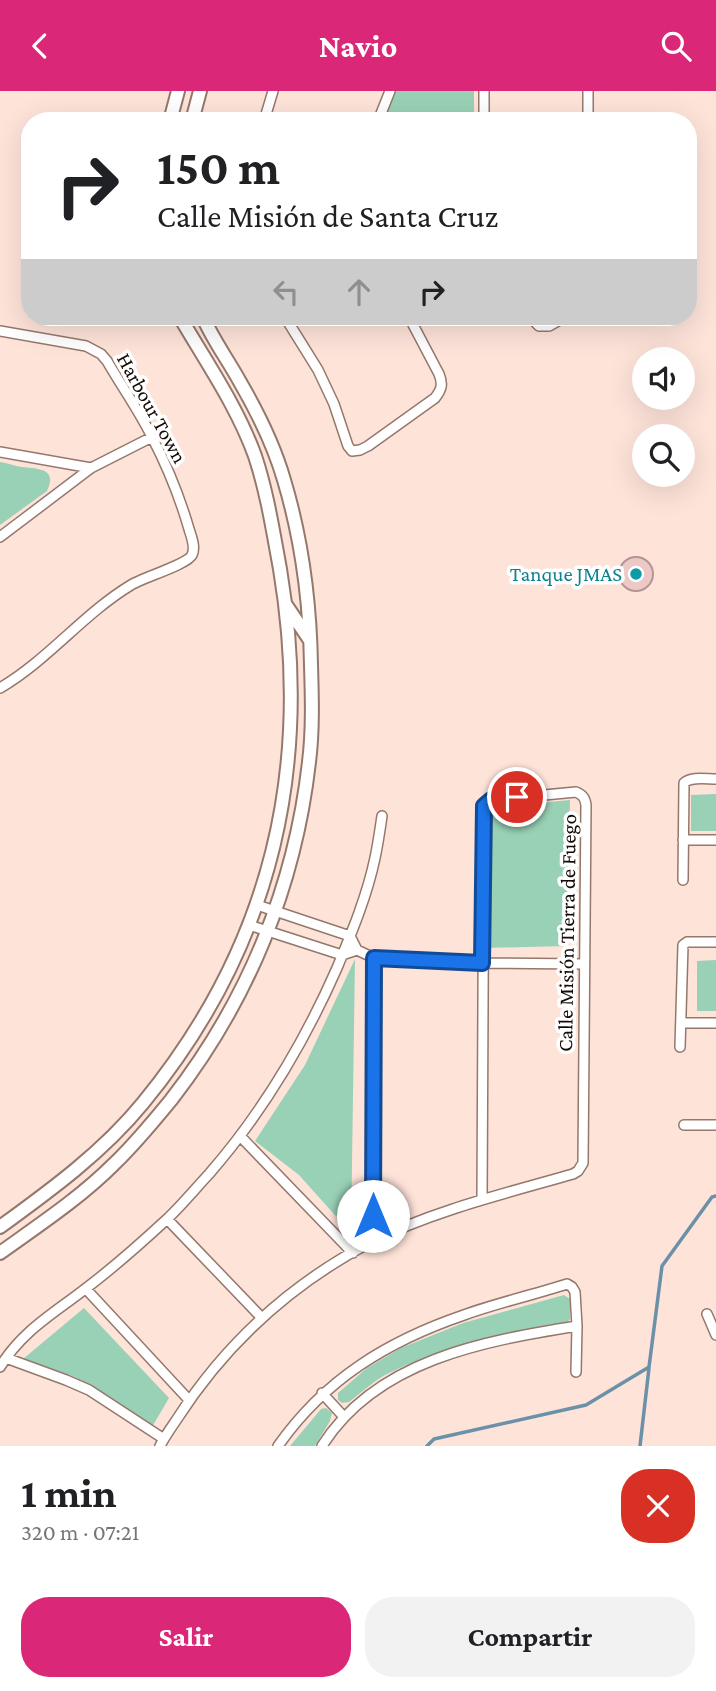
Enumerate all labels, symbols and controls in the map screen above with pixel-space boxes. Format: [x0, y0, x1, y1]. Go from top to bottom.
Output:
icon: back [21, 27, 59, 65]
icon: search [657, 27, 695, 65]
text: Navio [319, 28, 397, 64]
icon: right [42, 140, 133, 231]
text: 150 m [157, 140, 280, 195]
text: Calle Misión de Santa Cruz [157, 198, 498, 234]
icon: left [267, 273, 305, 311]
icon: ahead [340, 273, 378, 311]
icon: right [413, 273, 451, 311]
map controls [632, 347, 695, 487]
button: sound [632, 347, 695, 410]
street label: Harbour Town [112, 349, 192, 467]
button: search [632, 424, 695, 487]
place label: Tanque JMAS [510, 562, 622, 586]
marker: Tanque JMAS [628, 566, 644, 582]
pin [487, 767, 547, 827]
icon: arrive [498, 778, 536, 816]
street label: Calle Misión Tierra de Fuego [553, 814, 581, 1052]
position arrow [336, 1179, 410, 1253]
text: 1 min [21, 1469, 117, 1516]
button: close [621, 1469, 695, 1543]
text: 320 m · 07:21 [21, 1519, 139, 1545]
button: Salir [21, 1597, 351, 1677]
button: Compartir [365, 1597, 695, 1677]

